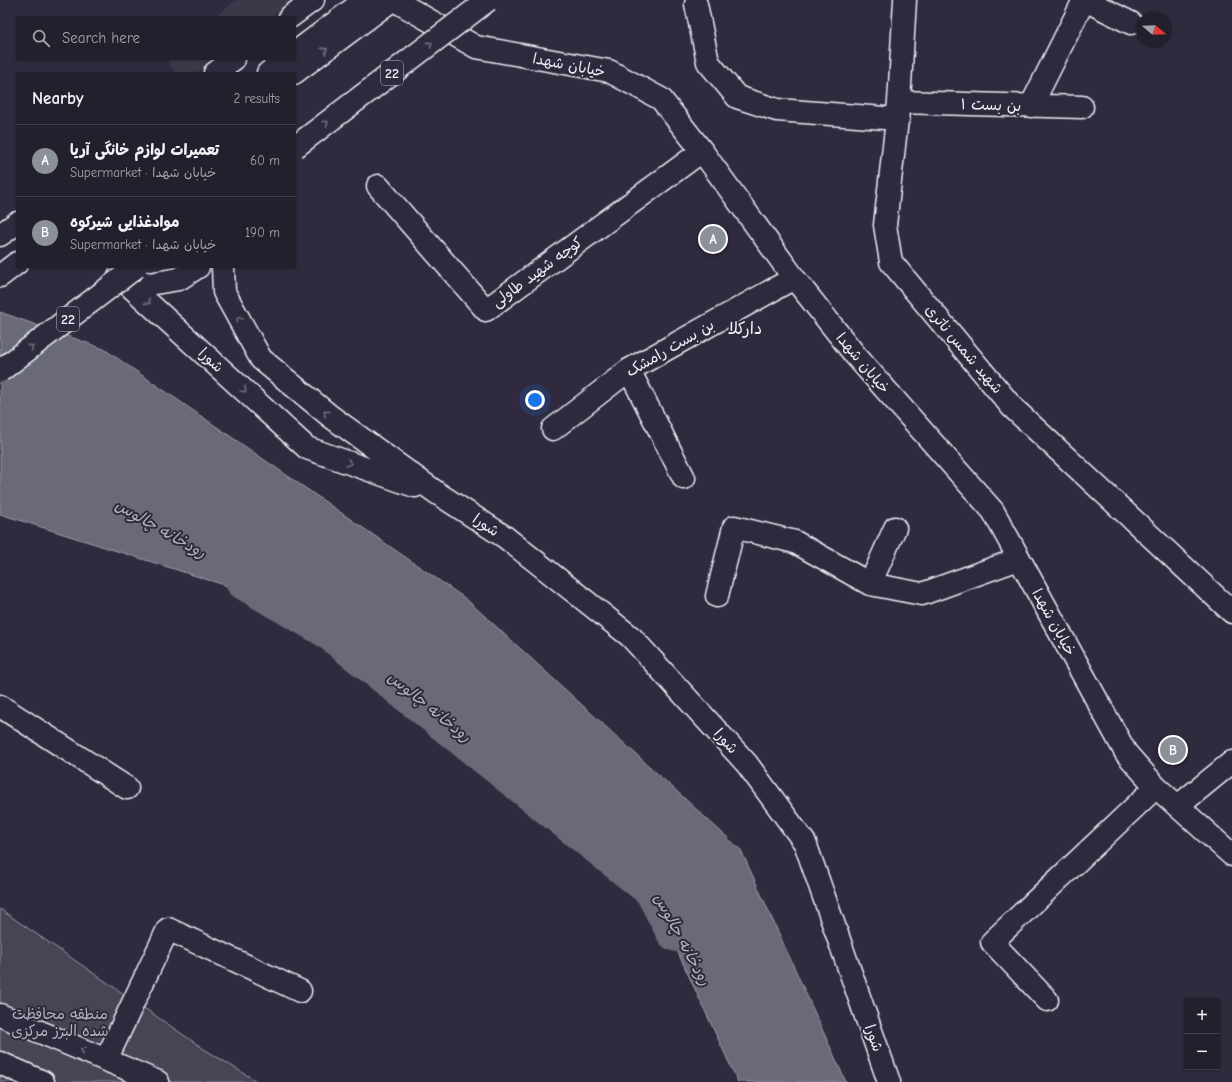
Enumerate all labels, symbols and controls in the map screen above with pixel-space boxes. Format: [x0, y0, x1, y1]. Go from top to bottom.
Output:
north arrow [1136, 12, 1172, 48]
search box [16, 16, 296, 60]
icon: search [30, 27, 52, 49]
text: Search here [62, 29, 140, 47]
one-way arrow [425, 42, 432, 49]
one-way arrow [321, 47, 328, 55]
street label: خیابان شهدا [531, 49, 607, 81]
road number: 22 [381, 61, 403, 85]
text: Nearby [32, 89, 83, 108]
text: 2 results [233, 91, 280, 106]
street label: بن بست ۱ [960, 95, 1022, 115]
one-way arrow [322, 120, 329, 128]
text: تعمیرات لوازم خانگی آریا [70, 141, 219, 159]
text: A [41, 153, 49, 168]
text: 60 m [250, 153, 280, 168]
text: Supermarket · خیابان شهدا [70, 165, 216, 180]
text: موادغذایی شیرکوه [70, 213, 180, 231]
pin: A [700, 224, 726, 254]
text: B [41, 225, 49, 240]
text: 190 m [245, 225, 280, 240]
street label: کوچه شهید طاولی [488, 233, 587, 312]
text: Supermarket · خیابان شهدا [70, 237, 216, 252]
one-way arrow [143, 298, 151, 305]
street label: شهید شمس ناتری [921, 301, 1007, 397]
road number: 22 [57, 307, 79, 331]
street label: بن بست رامشک [623, 315, 717, 381]
one-way arrow [237, 316, 244, 323]
district label: دارکلا [728, 319, 762, 338]
street label: خیابان شهدا [832, 329, 894, 397]
one-way arrow [27, 344, 34, 352]
street label: شورا [195, 344, 227, 376]
one-way arrow [239, 386, 247, 393]
your location [525, 390, 545, 410]
one-way arrow [323, 410, 331, 417]
one-way arrow [345, 458, 352, 466]
water label: رودخانه چالوس [112, 496, 209, 563]
street label: شورا [469, 510, 503, 540]
street label: خیابان شهدا [1028, 585, 1080, 659]
water label: رودخانه چالوس [384, 668, 475, 747]
street label: شورا [710, 725, 742, 757]
pin: B [1160, 735, 1186, 765]
water label: رودخانه چالوس [649, 890, 714, 989]
map controls [1184, 998, 1220, 1070]
button: + [1184, 998, 1220, 1034]
park label: منطقه محافظت شده البرز مرکزی [11, 1005, 109, 1040]
street label: شورا [861, 1022, 887, 1054]
button: − [1184, 1034, 1220, 1070]
one-way arrow [80, 1047, 87, 1055]

